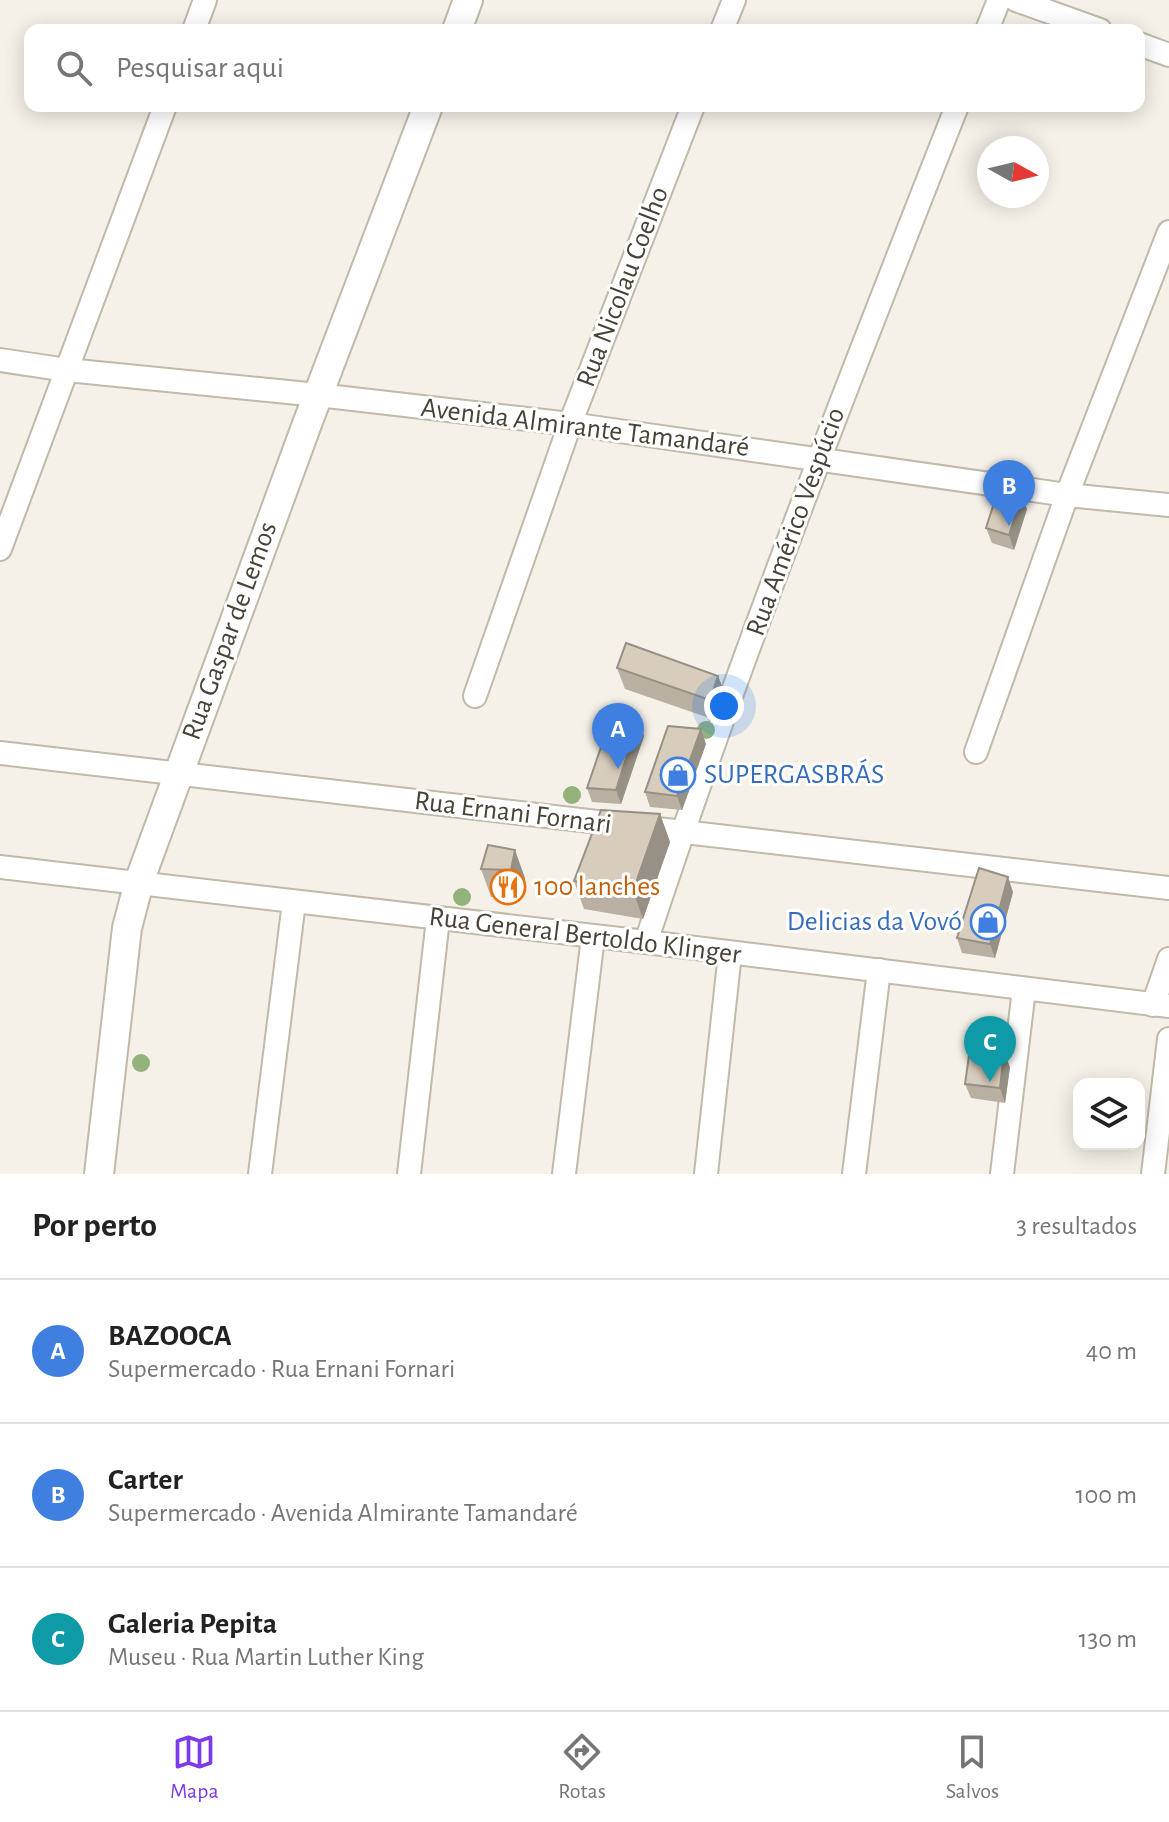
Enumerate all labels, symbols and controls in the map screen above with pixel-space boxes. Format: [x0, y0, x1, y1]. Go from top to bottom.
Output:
search box [24, 24, 1145, 112]
icon: search [52, 46, 96, 90]
text: Pesquisar aqui [116, 53, 284, 83]
north arrow [977, 136, 1049, 208]
street label: Rua Nicolau Coelho [572, 183, 674, 391]
street label: Avenida Almirante Tamandaré [419, 394, 751, 462]
street label: Rua Américo Vespúcio [742, 404, 850, 640]
pin: B [983, 460, 1035, 526]
street label: Rua Gaspar de Lemos [178, 518, 282, 744]
your location [704, 686, 744, 726]
pin: A [592, 703, 644, 769]
shop icon: SUPERGASBRÁS [659, 756, 697, 794]
place label: SUPERGASBRÁS [704, 758, 884, 789]
street label: Rua Ernani Fornari [413, 787, 613, 839]
restaurant icon: 100 lanches [489, 868, 527, 906]
place label: 100 lanches [534, 873, 660, 901]
street label: Rua General Bertoldo Klinger [427, 903, 743, 969]
shop icon: Delicias da Vovó [969, 903, 1007, 941]
place label: Delicias da Vovó [787, 908, 962, 936]
pin: C [964, 1016, 1016, 1082]
map controls [1073, 1078, 1145, 1150]
button: layers [1073, 1078, 1145, 1150]
text: Por perto [32, 1209, 157, 1243]
text: 3 resultados [1016, 1213, 1137, 1239]
text: BAZOOCA [108, 1321, 232, 1351]
text: A [50, 1338, 66, 1364]
text: 40 m [1086, 1338, 1137, 1364]
text: Supermercado · Rua Ernani Fornari [108, 1356, 455, 1382]
text: Carter [108, 1465, 183, 1495]
text: B [50, 1482, 66, 1508]
text: 100 m [1076, 1482, 1137, 1508]
text: Supermercado · Avenida Almirante Tamandaré [108, 1500, 578, 1526]
text: Galeria Pepita [108, 1609, 277, 1639]
text: C [51, 1626, 65, 1652]
text: 130 m [1079, 1626, 1137, 1652]
text: Museu · Rua Martin Luther King [108, 1644, 424, 1670]
tab: Mapa [170, 1730, 219, 1804]
tab: Rotas [558, 1730, 606, 1804]
tab: Salvos [946, 1730, 999, 1804]

